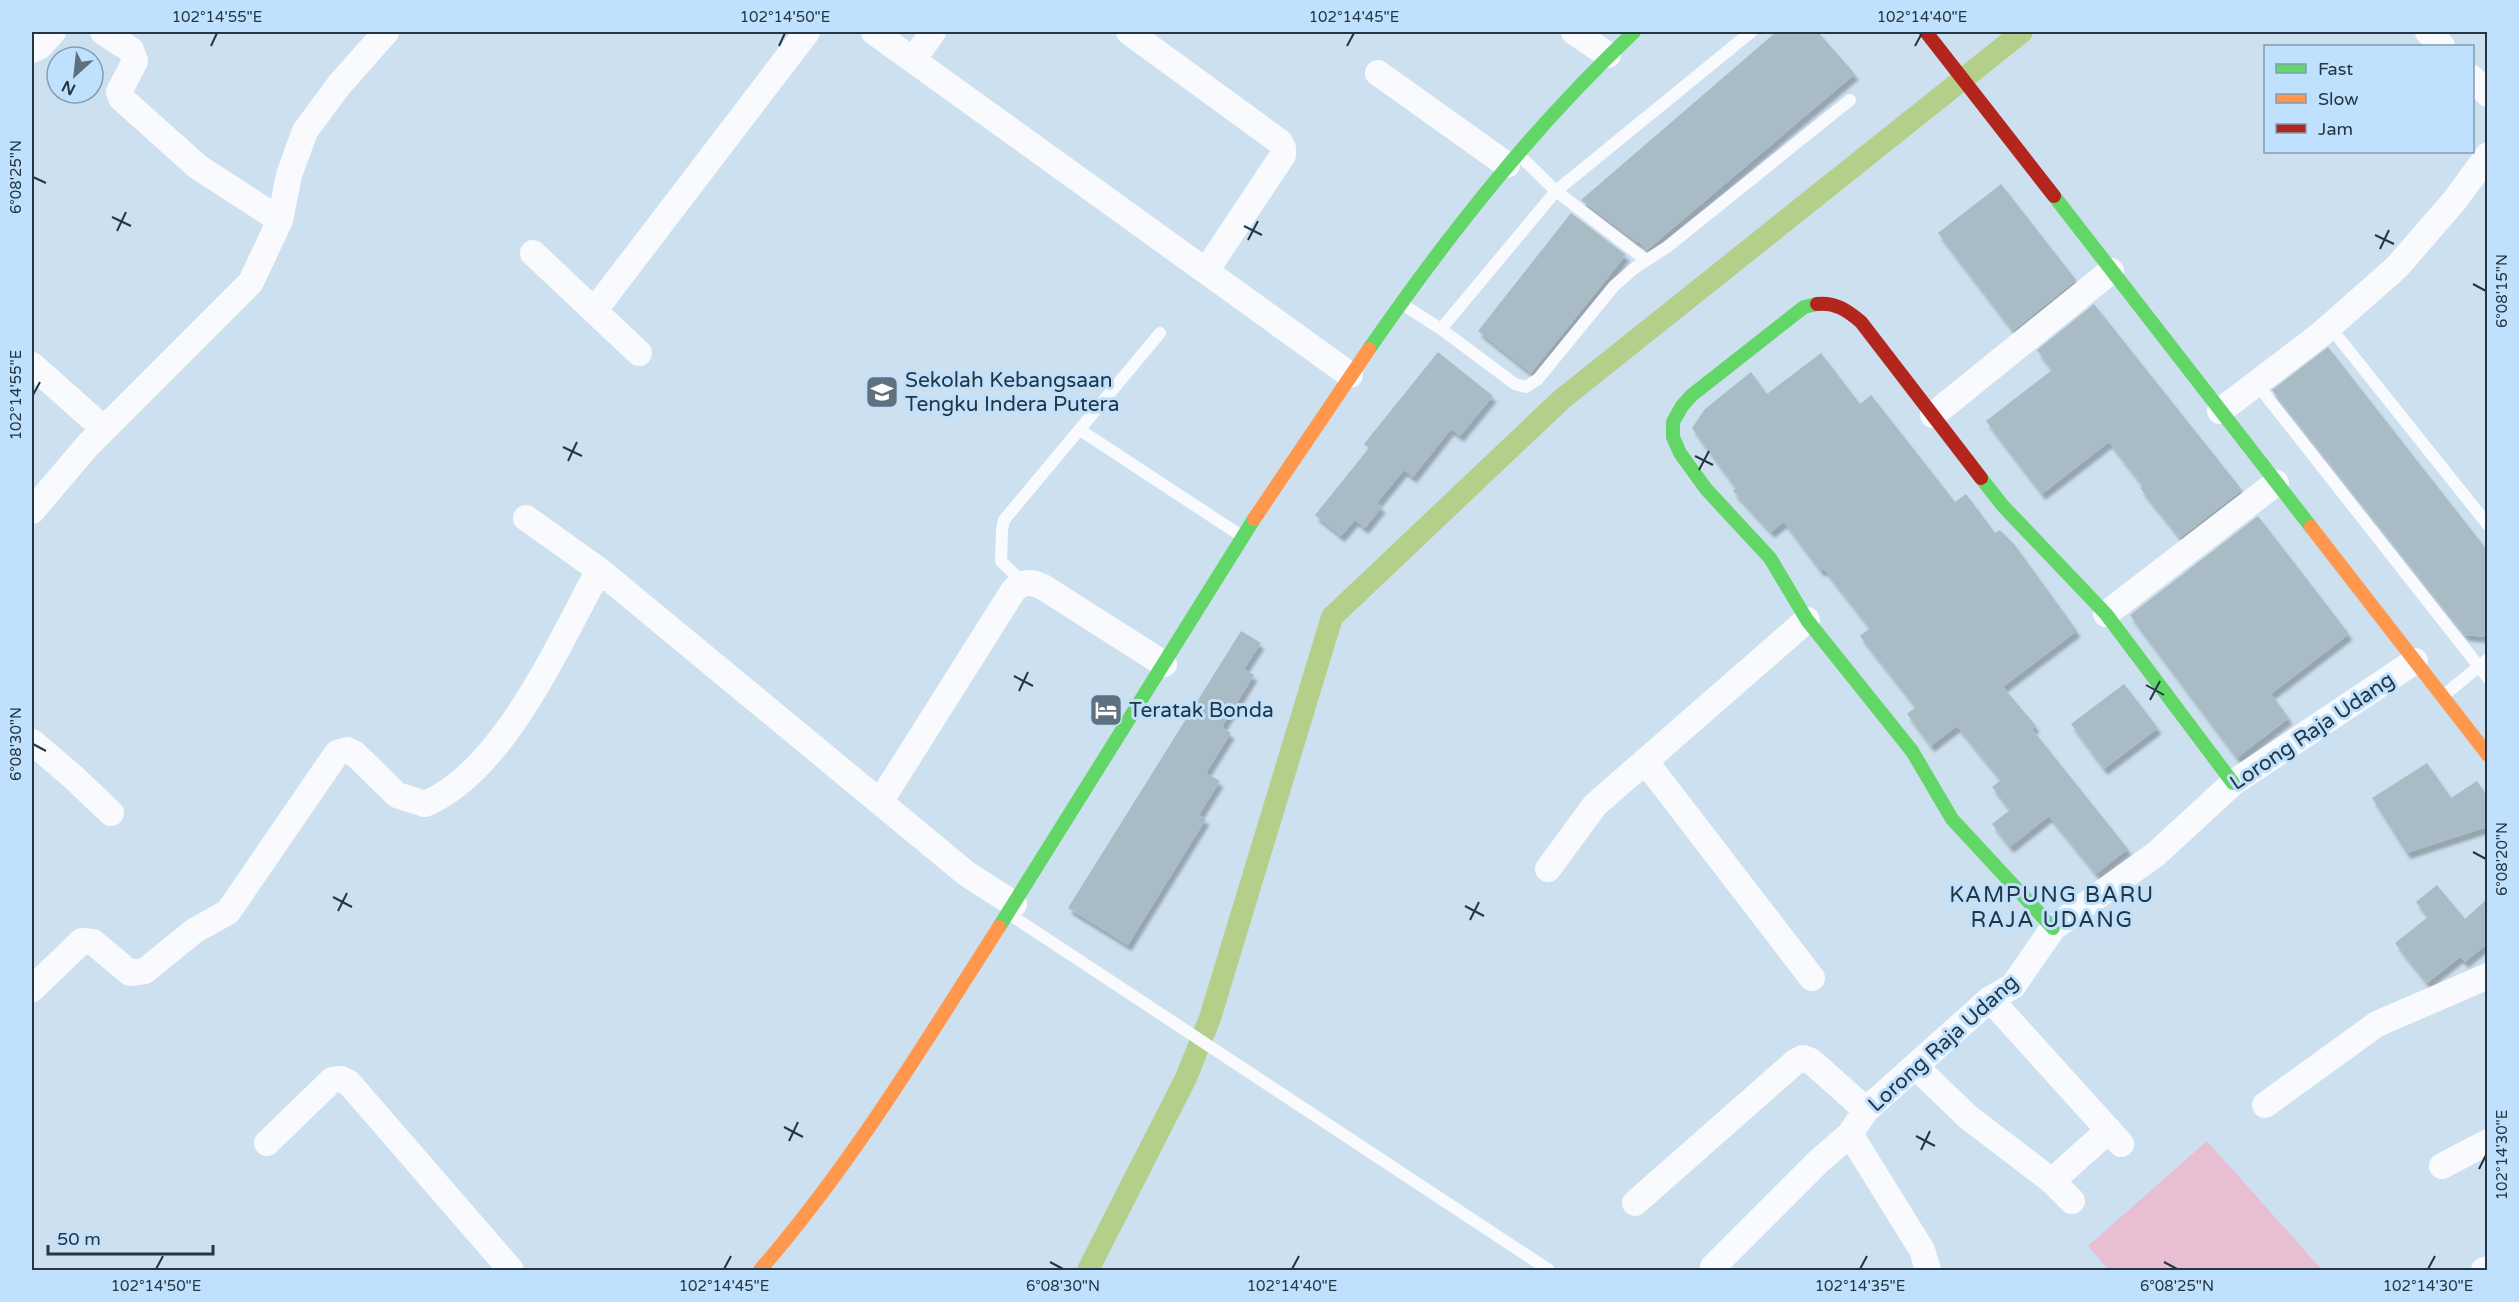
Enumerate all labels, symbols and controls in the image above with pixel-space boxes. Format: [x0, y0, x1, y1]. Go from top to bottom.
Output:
text: 102°14'55"E [172, 8, 262, 26]
text: 102°14'50"E [740, 8, 830, 26]
text: 102°14'45"E [1309, 8, 1399, 26]
text: 102°14'40"E [1877, 8, 1967, 26]
north arrow [45, 45, 105, 105]
legend [2264, 45, 2474, 153]
text: Fast [2318, 58, 2353, 80]
text: N [58, 76, 79, 99]
text: Slow [2318, 88, 2359, 110]
text: Jam [2318, 118, 2353, 140]
text: 6°08'25"N [7, 140, 25, 214]
text: 6°08'15"N [2493, 254, 2511, 328]
text: 102°14'55"E [7, 350, 25, 440]
place label: Sekolah Kebangsaan Tengku Indera Putera [905, 368, 1119, 417]
school or university icon: Sekolah Kebangsaan Tengku Indera Putera [864, 374, 900, 410]
street label: Lorong Raja Udang [2225, 667, 2399, 796]
hotel icon: Teratak Bonda [1088, 692, 1124, 728]
place label: Teratak Bonda [1129, 698, 1274, 723]
text: 6°08'30"N [7, 707, 25, 781]
text: 6°08'20"N [2493, 822, 2511, 896]
district label: KAMPUNG BARU RAJA UDANG [1949, 882, 2155, 933]
street label: Lorong Raja Udang [1863, 970, 2023, 1117]
text: 102°14'30"E [2493, 1110, 2511, 1200]
scale bar [48, 1218, 213, 1256]
text: 50 m [57, 1228, 101, 1250]
text: 102°14'50"E [111, 1277, 201, 1295]
text: 102°14'45"E [679, 1277, 769, 1295]
text: 6°08'30"N [1026, 1277, 1100, 1295]
text: 102°14'40"E [1247, 1277, 1337, 1295]
text: 102°14'35"E [1815, 1277, 1905, 1295]
text: 6°08'25"N [2140, 1277, 2214, 1295]
text: 102°14'30"E [2383, 1277, 2473, 1295]

